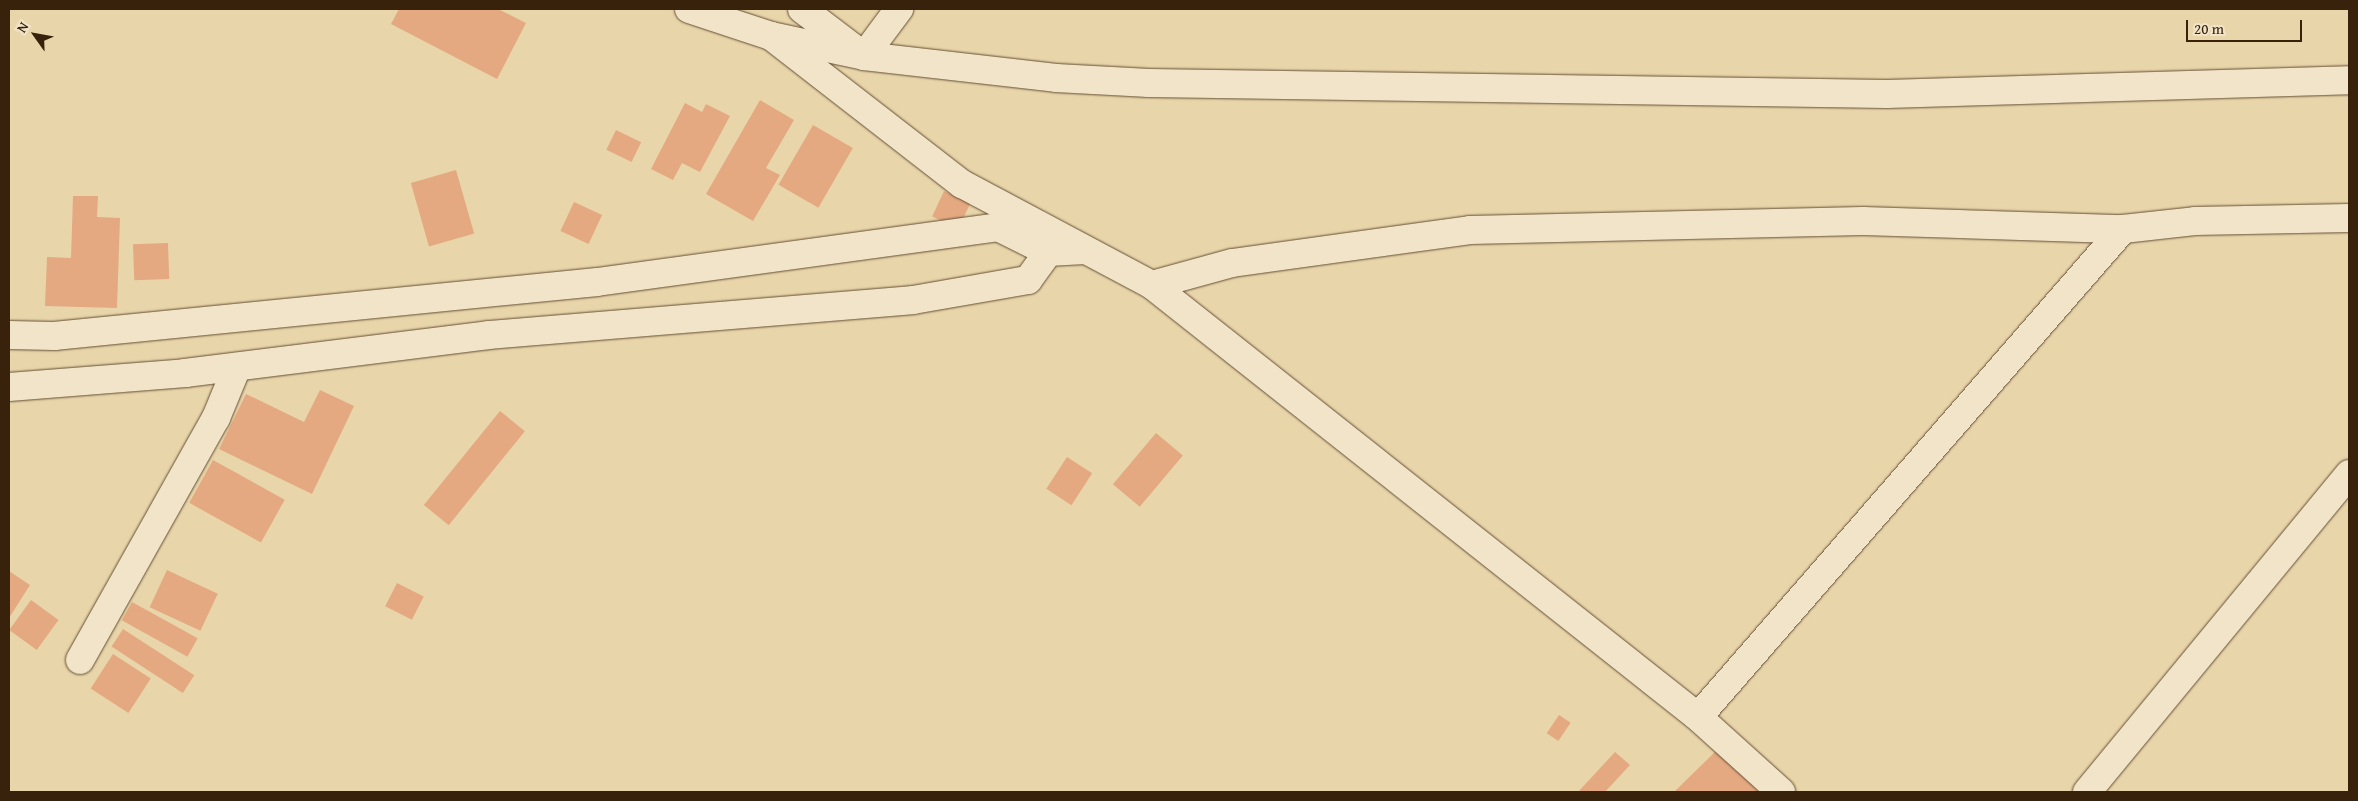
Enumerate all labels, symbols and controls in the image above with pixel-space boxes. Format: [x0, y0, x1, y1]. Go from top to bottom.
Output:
north arrow [10, 10, 60, 60]
scale bar [2188, 10, 2304, 42]
text: N [11, 18, 33, 36]
text: 20 m [2194, 18, 2224, 39]

